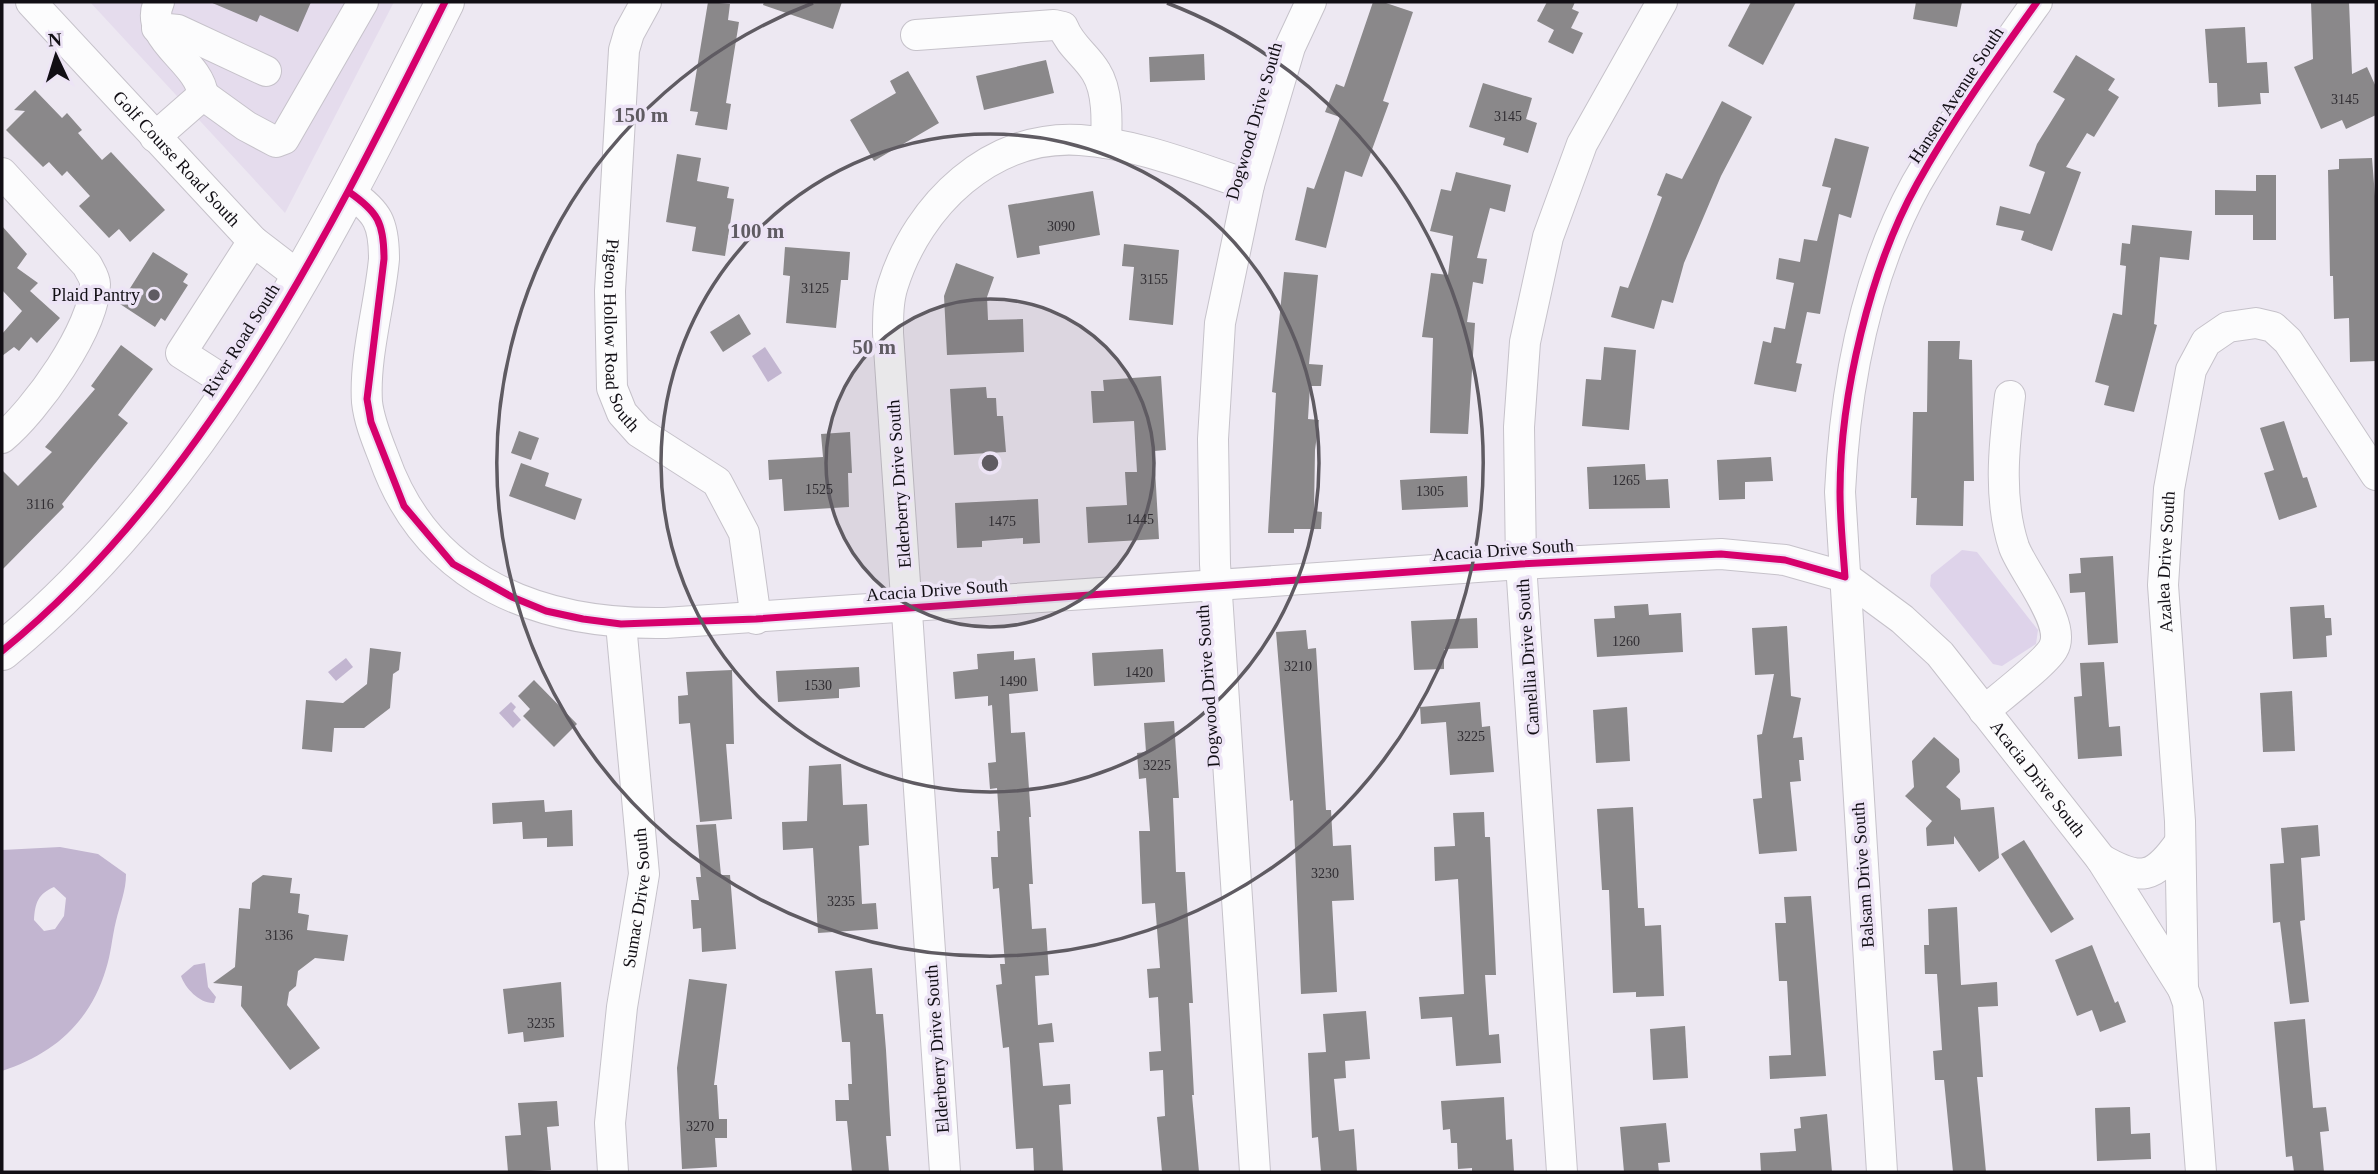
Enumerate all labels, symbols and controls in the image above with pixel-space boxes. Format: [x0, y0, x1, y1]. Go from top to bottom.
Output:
north arrow [21, 21, 91, 91]
street label: Hansen Avenue South [1904, 23, 2008, 167]
text: N [47, 29, 63, 50]
street label: Dogwood Drive South [1222, 40, 1286, 202]
street label: Golf Course Road South [109, 87, 244, 231]
house number: 3145 [2331, 92, 2359, 107]
text: 150 m [614, 103, 669, 127]
house number: 3145 [1494, 109, 1522, 124]
text: 100 m [730, 219, 785, 243]
house number: 3090 [1047, 219, 1075, 234]
street label: Pigeon Hollow Road South [600, 238, 644, 436]
house number: 3155 [1140, 272, 1168, 287]
street label: River Road South [198, 280, 284, 400]
house number: 3125 [801, 281, 829, 296]
place label: Plaid Pantry [52, 285, 140, 305]
marker: Plaid Pantry [146, 287, 162, 303]
text: 50 m [852, 335, 896, 359]
street label: Elderberry Drive South [883, 399, 915, 569]
centre of rings [978, 451, 1002, 475]
house number: 1265 [1612, 473, 1640, 488]
house number: 1525 [805, 482, 833, 497]
house number: 1305 [1416, 484, 1444, 499]
street label: Azalea Drive South [2153, 491, 2179, 634]
house number: 3116 [26, 497, 54, 512]
house number: 1445 [1126, 512, 1154, 527]
house number: 1475 [988, 514, 1016, 529]
street label: Acacia Drive South [1431, 535, 1575, 565]
street label: Acacia Drive South [865, 575, 1009, 605]
street label: Camellia Drive South [1513, 578, 1543, 736]
street label: Dogwood Drive South [1192, 604, 1224, 768]
house number: 1260 [1612, 634, 1640, 649]
house number: 3210 [1284, 659, 1312, 674]
house number: 1420 [1125, 665, 1153, 680]
house number: 1490 [999, 674, 1027, 689]
house number: 1530 [804, 678, 832, 693]
street label: Acacia Drive South [1986, 717, 2090, 841]
house number: 3225 [1457, 729, 1485, 744]
house number: 3225 [1143, 758, 1171, 773]
street label: Balsam Drive South [1848, 801, 1878, 949]
street label: Sumac Drive South [619, 827, 654, 969]
house number: 3230 [1311, 866, 1339, 881]
house number: 3235 [827, 894, 855, 909]
house number: 3136 [265, 928, 293, 943]
street label: Elderberry Drive South [921, 964, 953, 1134]
house number: 3235 [527, 1016, 555, 1031]
house number: 3270 [686, 1119, 714, 1134]

